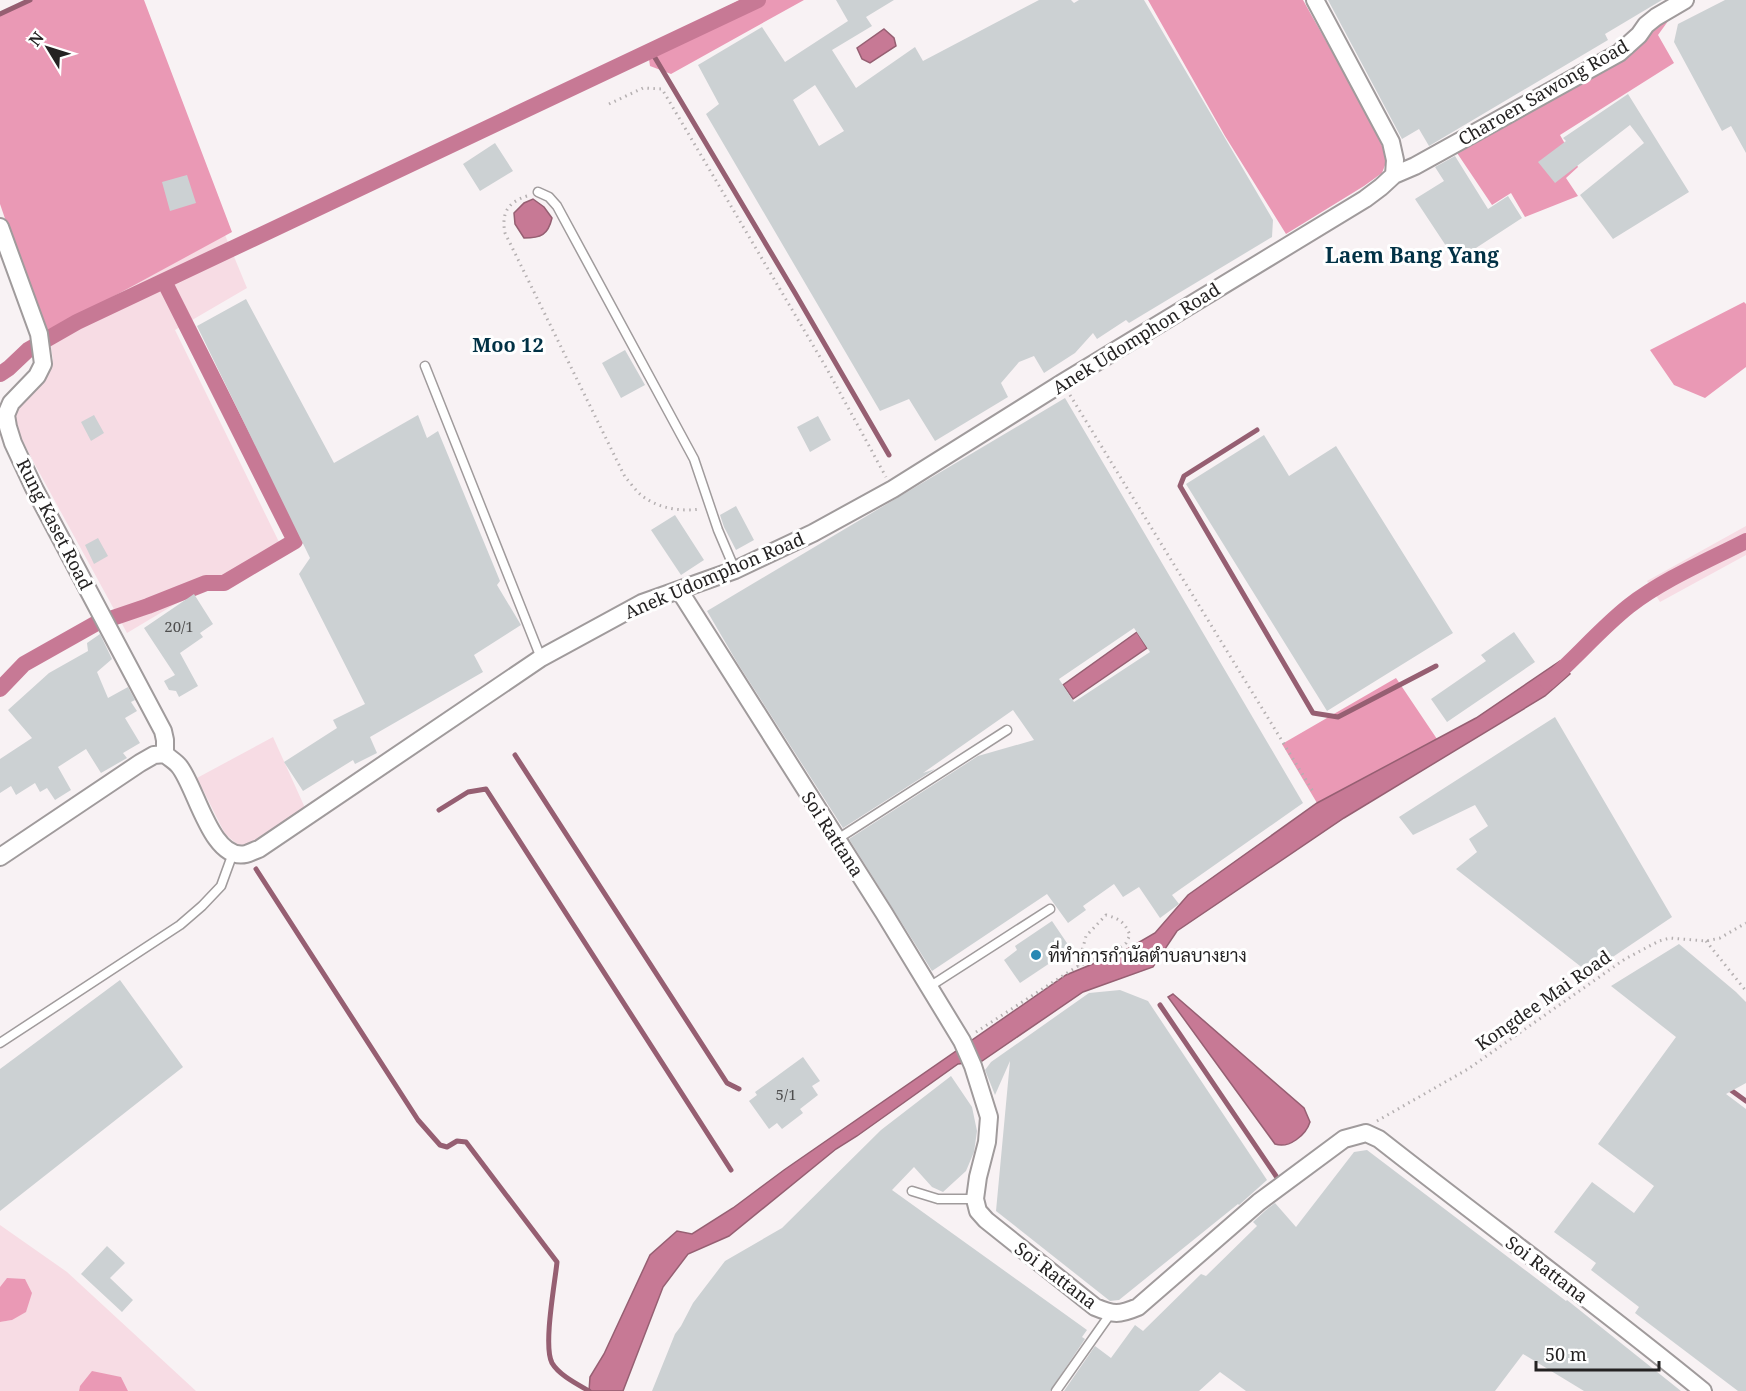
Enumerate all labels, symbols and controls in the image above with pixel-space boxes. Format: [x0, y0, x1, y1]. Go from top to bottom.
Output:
north arrow [18, 18, 78, 78]
text: N [24, 27, 49, 51]
street label: Charoen Sawong Road [1454, 33, 1632, 151]
district label: Laem Bang Yang [1325, 241, 1499, 269]
street label: Anek Udomphon Road [1048, 277, 1224, 399]
district label: Moo 12 [472, 331, 544, 358]
street label: Rung Kaset Road [12, 454, 98, 594]
street label: Anek Udomphon Road [620, 526, 808, 624]
house number: 20/1 [164, 616, 194, 636]
street label: Soi Rattana [796, 787, 870, 881]
place label: ที่ทำการกำนัลตำบลบางยาง [1048, 940, 1247, 967]
street label: Kongdee Mai Road [1471, 944, 1615, 1056]
marker: ที่ทำการกำนัลตำบลบางยาง [1029, 948, 1043, 962]
house number: 5/1 [775, 1084, 797, 1104]
street label: Soi Rattana [1501, 1230, 1593, 1308]
street label: Soi Rattana [1010, 1236, 1102, 1314]
scale bar [1536, 1334, 1659, 1372]
text: 50 m [1545, 1342, 1587, 1366]

